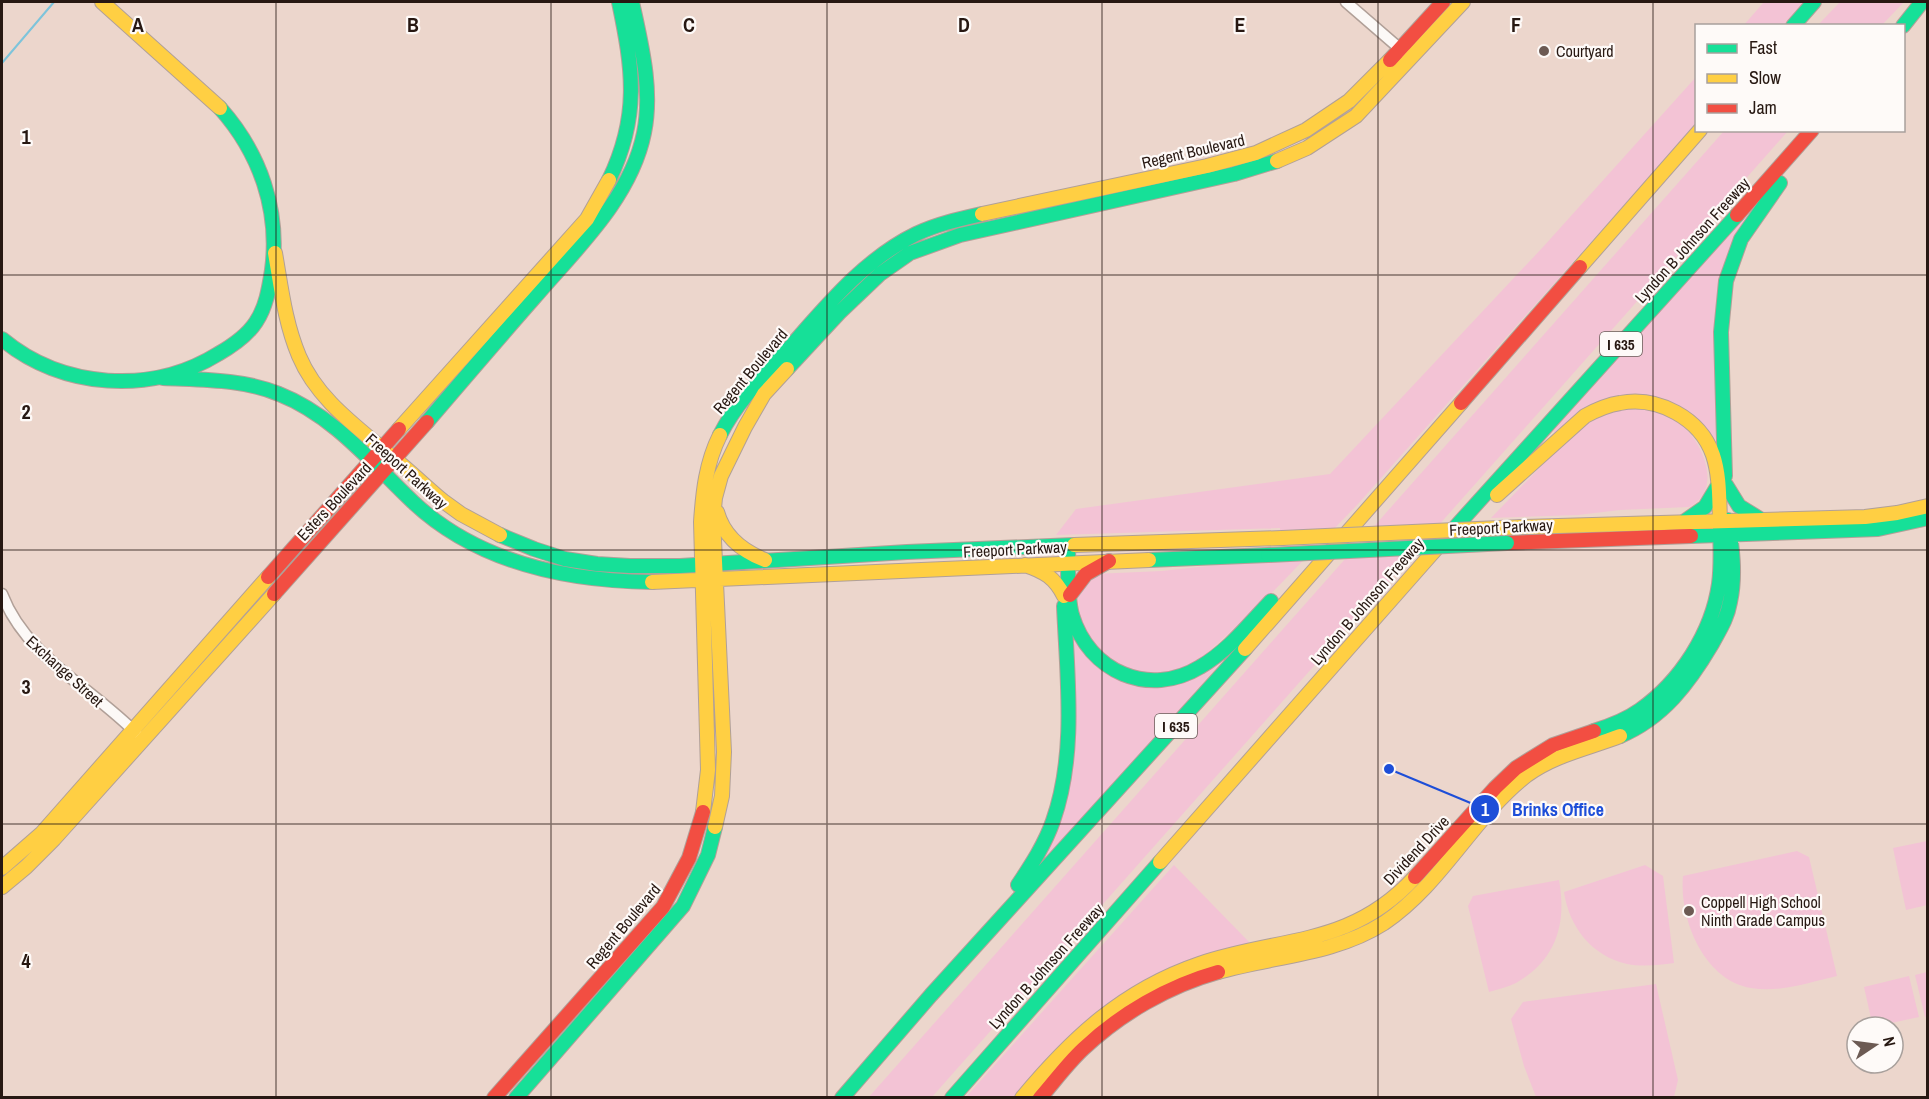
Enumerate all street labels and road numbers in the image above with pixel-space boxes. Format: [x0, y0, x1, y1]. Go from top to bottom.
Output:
street label: Regent Boulevard [1139, 128, 1247, 174]
street label: Lyndon B Johnson Freeway [1630, 172, 1755, 308]
street label: Regent Boulevard [708, 324, 792, 418]
road number: I 635 [1600, 332, 1642, 356]
street label: Freeport Parkway [361, 428, 453, 514]
street label: Esters Boulevard [292, 457, 376, 545]
street label: Freeport Parkway [1449, 513, 1554, 541]
street label: Lyndon B Johnson Freeway [1306, 532, 1429, 669]
street label: Freeport Parkway [963, 535, 1068, 563]
street label: Exchange Street [22, 630, 109, 712]
road number: I 635 [1155, 714, 1197, 738]
street label: Dividend Drive [1378, 810, 1454, 890]
street label: Regent Boulevard [581, 879, 665, 973]
street label: Lyndon B Johnson Freeway [984, 898, 1109, 1034]

